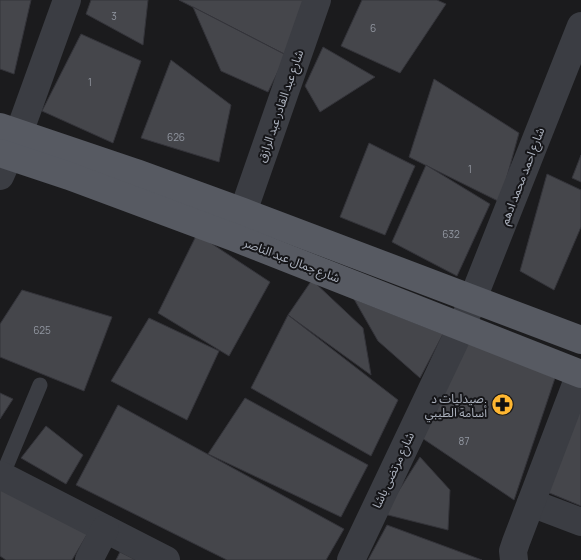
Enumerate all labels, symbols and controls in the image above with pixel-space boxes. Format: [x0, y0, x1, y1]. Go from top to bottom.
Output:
house number: 3 [111, 9, 117, 23]
house number: 6 [370, 21, 376, 35]
street label: شارع عبد القادر عبد الرازق [253, 47, 308, 165]
house number: 1 [88, 75, 92, 89]
street label: شارع احمد محمد ادهم [496, 125, 549, 228]
house number: 626 [167, 130, 185, 144]
house number: 1 [468, 162, 472, 176]
house number: 632 [442, 227, 460, 241]
street label: شارع جمال عبد الناصر [240, 233, 343, 287]
house number: 625 [33, 323, 51, 337]
place label: صيدليات د. أسامة الطيبي [425, 390, 487, 422]
pharmacy icon: صيدليات د. أسامة الطيبي [491, 393, 515, 417]
street label: شارع مرتضى باشا [368, 429, 419, 511]
house number: 87 [459, 434, 469, 448]

